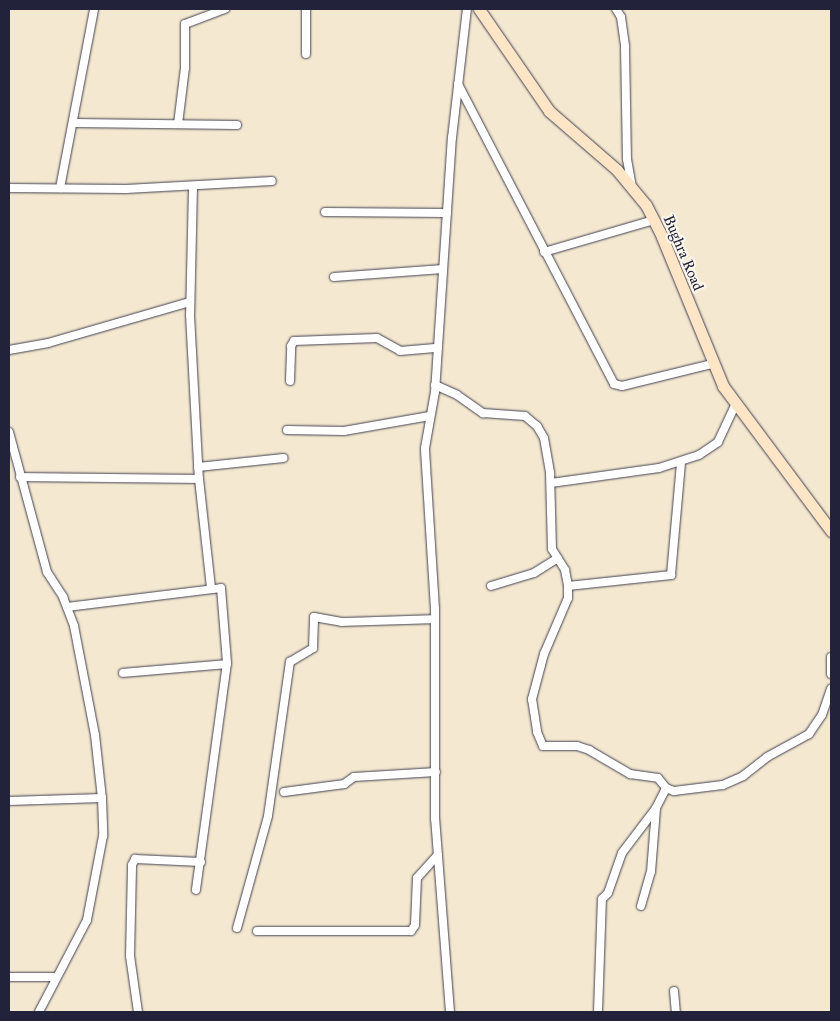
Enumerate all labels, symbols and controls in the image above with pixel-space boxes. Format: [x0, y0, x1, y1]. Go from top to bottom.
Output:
street label: Bughra Road [659, 212, 707, 294]

